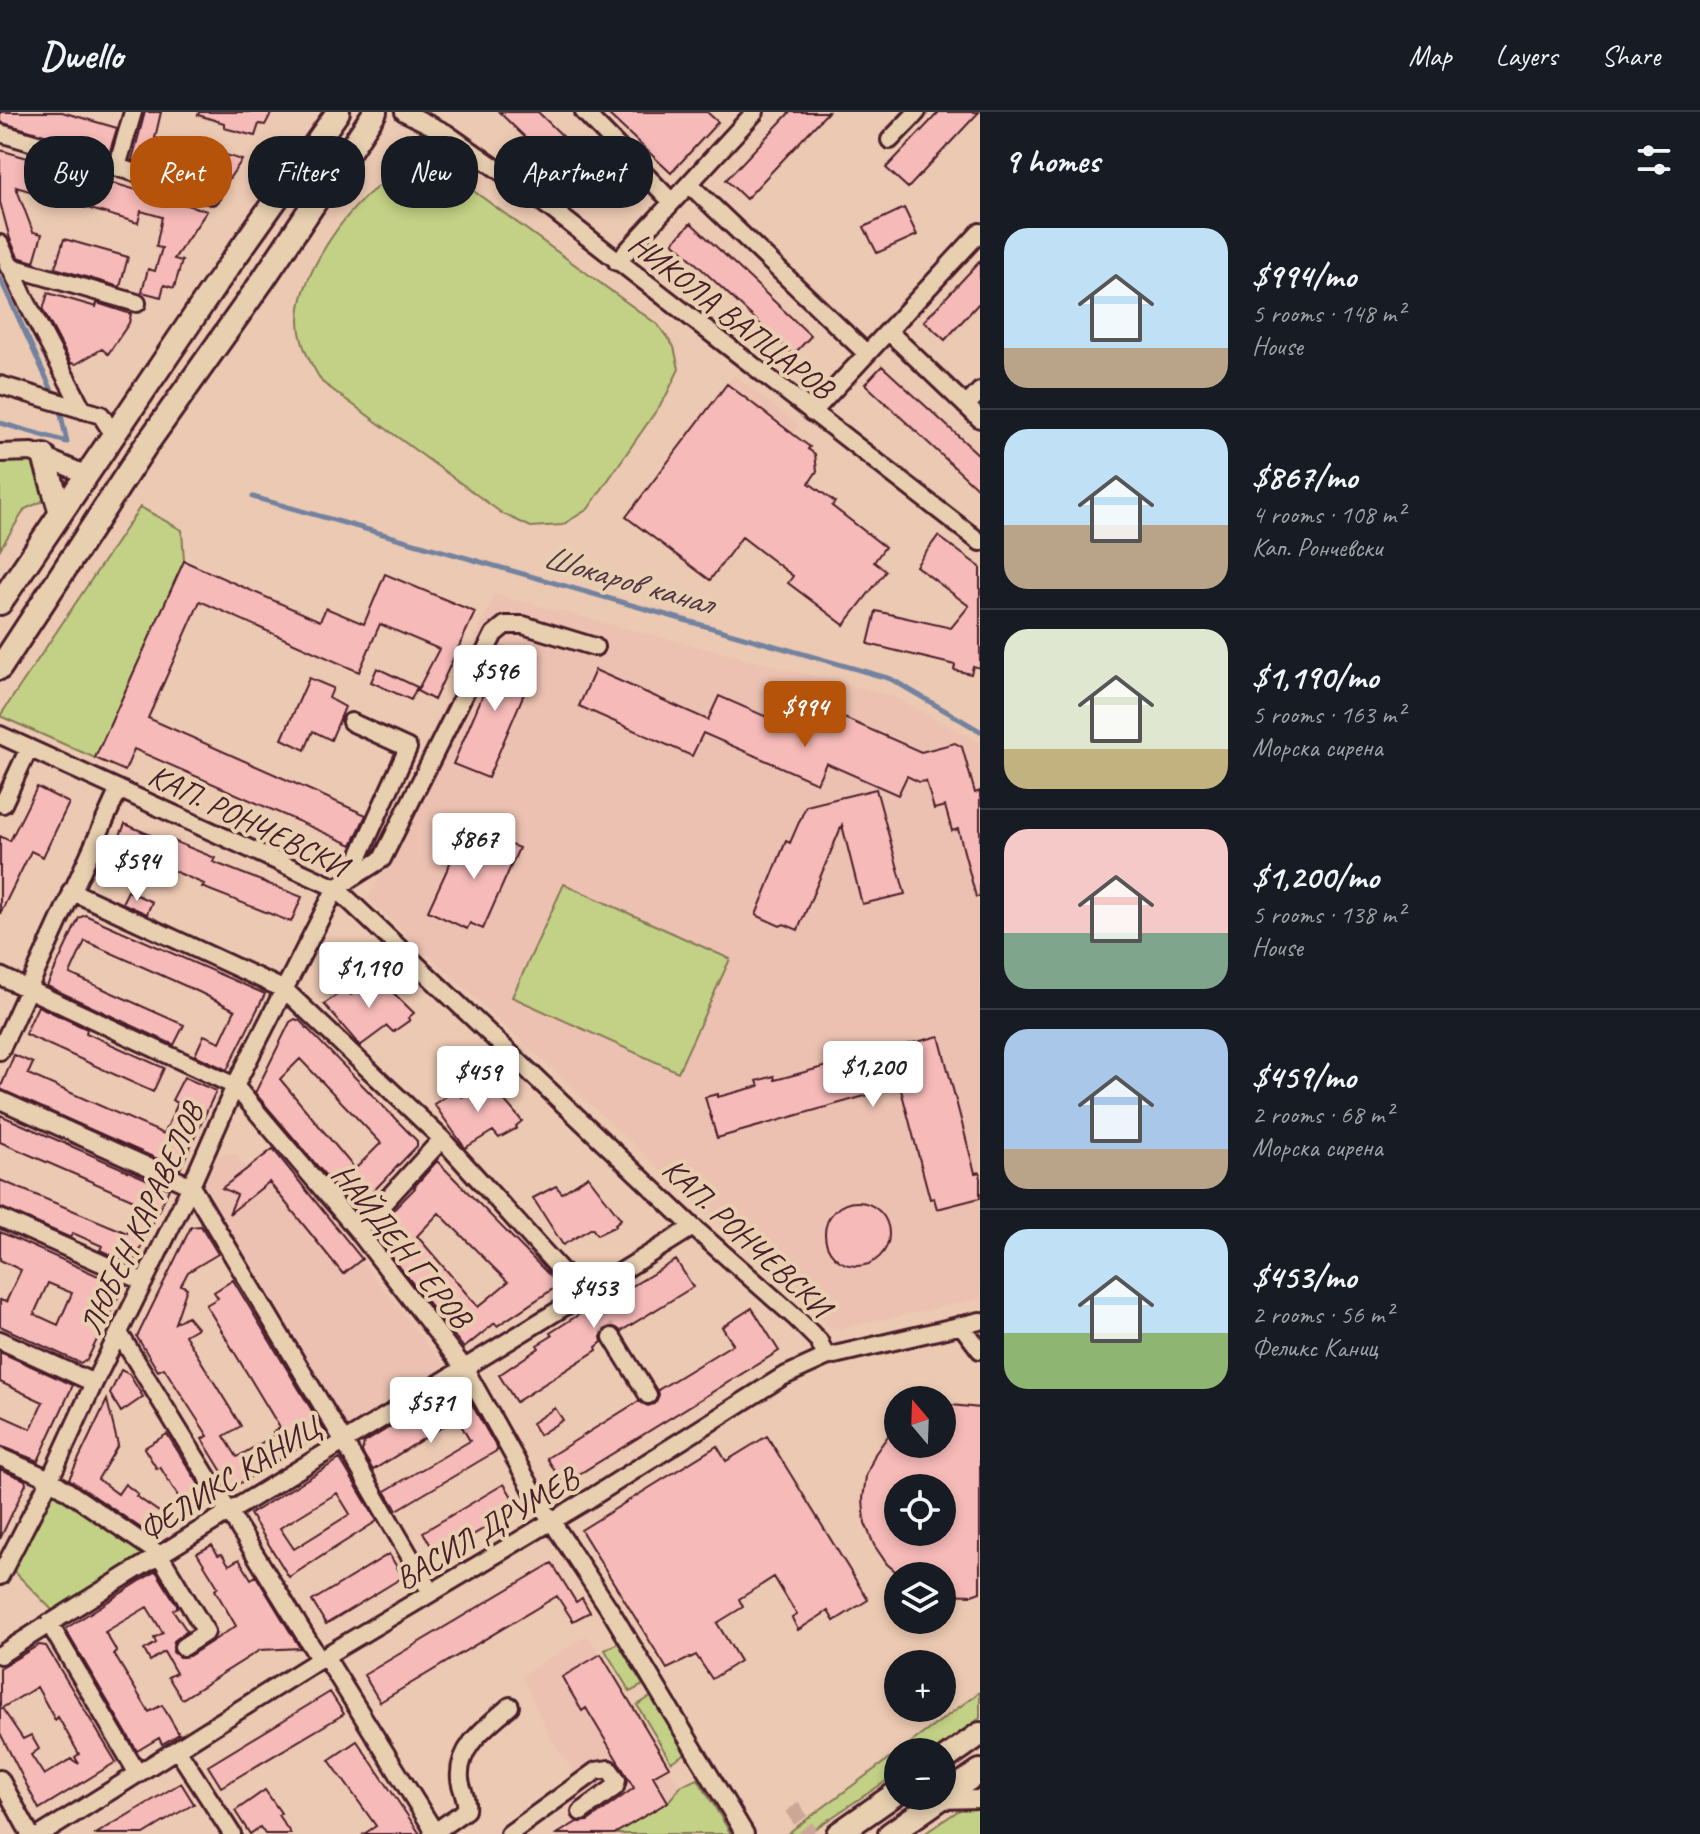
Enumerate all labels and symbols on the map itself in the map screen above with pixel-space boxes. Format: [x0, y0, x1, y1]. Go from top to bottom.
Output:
street label: НИКОЛА ВАПЦАРОВ [620, 223, 844, 410]
water label: Шокаров канал [538, 535, 722, 625]
pin: $596 [448, 645, 542, 713]
pin: $994 [758, 681, 852, 749]
street label: КАП. РОНЧЕВСКИ [142, 755, 358, 888]
pin: $867 [427, 813, 521, 881]
pin: $594 [90, 835, 184, 903]
pin: $1,190 [304, 942, 434, 1010]
pin: $1,200 [808, 1041, 938, 1109]
pin: $459 [431, 1046, 525, 1114]
street label: ЛЮБЕН КАРАВЕЛОВ [70, 1094, 214, 1341]
street label: КАП. РОНЧЕВСКИ [654, 1149, 843, 1329]
street label: НАЙДЕН ГЕРОВ [323, 1155, 483, 1339]
pin: $453 [547, 1262, 641, 1330]
pin: $571 [384, 1377, 478, 1445]
north arrow [884, 1386, 956, 1458]
street label: ФЕЛИКС КАНИЦ [131, 1405, 330, 1550]
street label: ВАСИЛ ДРУМЕВ [387, 1456, 588, 1599]

